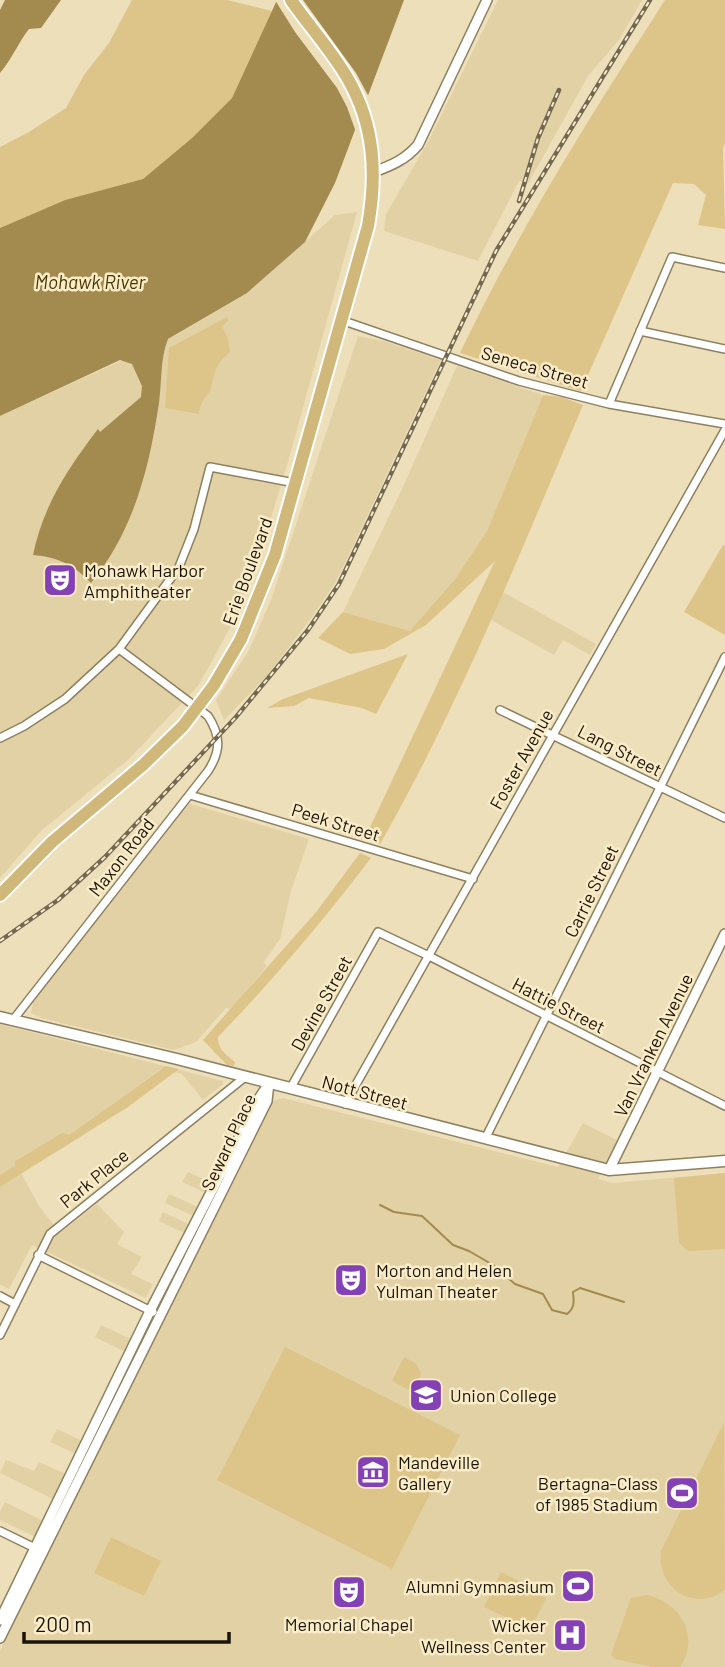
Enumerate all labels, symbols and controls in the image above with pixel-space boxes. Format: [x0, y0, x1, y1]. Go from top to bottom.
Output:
water label: Mohawk River [35, 270, 146, 293]
street label: Seneca Street [479, 341, 591, 393]
street label: Erie Boulevard [217, 514, 277, 628]
place label: Mohawk Harbor Amphitheater [84, 559, 205, 602]
theatre icon: Mohawk Harbor Amphitheater [41, 561, 79, 599]
street label: Foster Avenue [484, 705, 558, 813]
street label: Lang Street [574, 719, 666, 781]
street label: Peek Street [289, 798, 383, 846]
street label: Maxon Road [84, 814, 158, 900]
street label: Carrie Street [559, 841, 623, 941]
street label: Devine Street [286, 952, 356, 1054]
street label: Van Vranken Avenue [609, 970, 697, 1120]
street label: Hattie Street [509, 972, 609, 1038]
street label: Nott Street [320, 1070, 410, 1114]
street label: Seward Place [196, 1090, 260, 1194]
street label: Park Place [55, 1144, 133, 1212]
place label: Morton and Helen Yulman Theater [376, 1259, 512, 1302]
theatre icon: Morton and Helen Yulman Theater [332, 1261, 370, 1299]
school or university icon: Union College [407, 1376, 445, 1414]
place label: Union College [450, 1384, 557, 1406]
place label: Mandeville Gallery [398, 1451, 480, 1494]
museum icon: Mandeville Gallery [354, 1453, 392, 1491]
place label: Bertagna-Class of 1985 Stadium [535, 1472, 658, 1515]
sports icon: Bertagna-Class of 1985 Stadium [663, 1474, 701, 1512]
sports icon: Alumni Gymnasium [559, 1567, 597, 1605]
theatre icon: Memorial Chapel [330, 1573, 368, 1611]
place label: Alumni Gymnasium [406, 1575, 554, 1597]
scale bar [24, 1600, 229, 1644]
text: 200 m [35, 1611, 92, 1636]
place label: Memorial Chapel [285, 1613, 413, 1635]
place label: Wicker Wellness Center [421, 1614, 546, 1657]
hospital icon: Wicker Wellness Center [551, 1616, 589, 1654]

